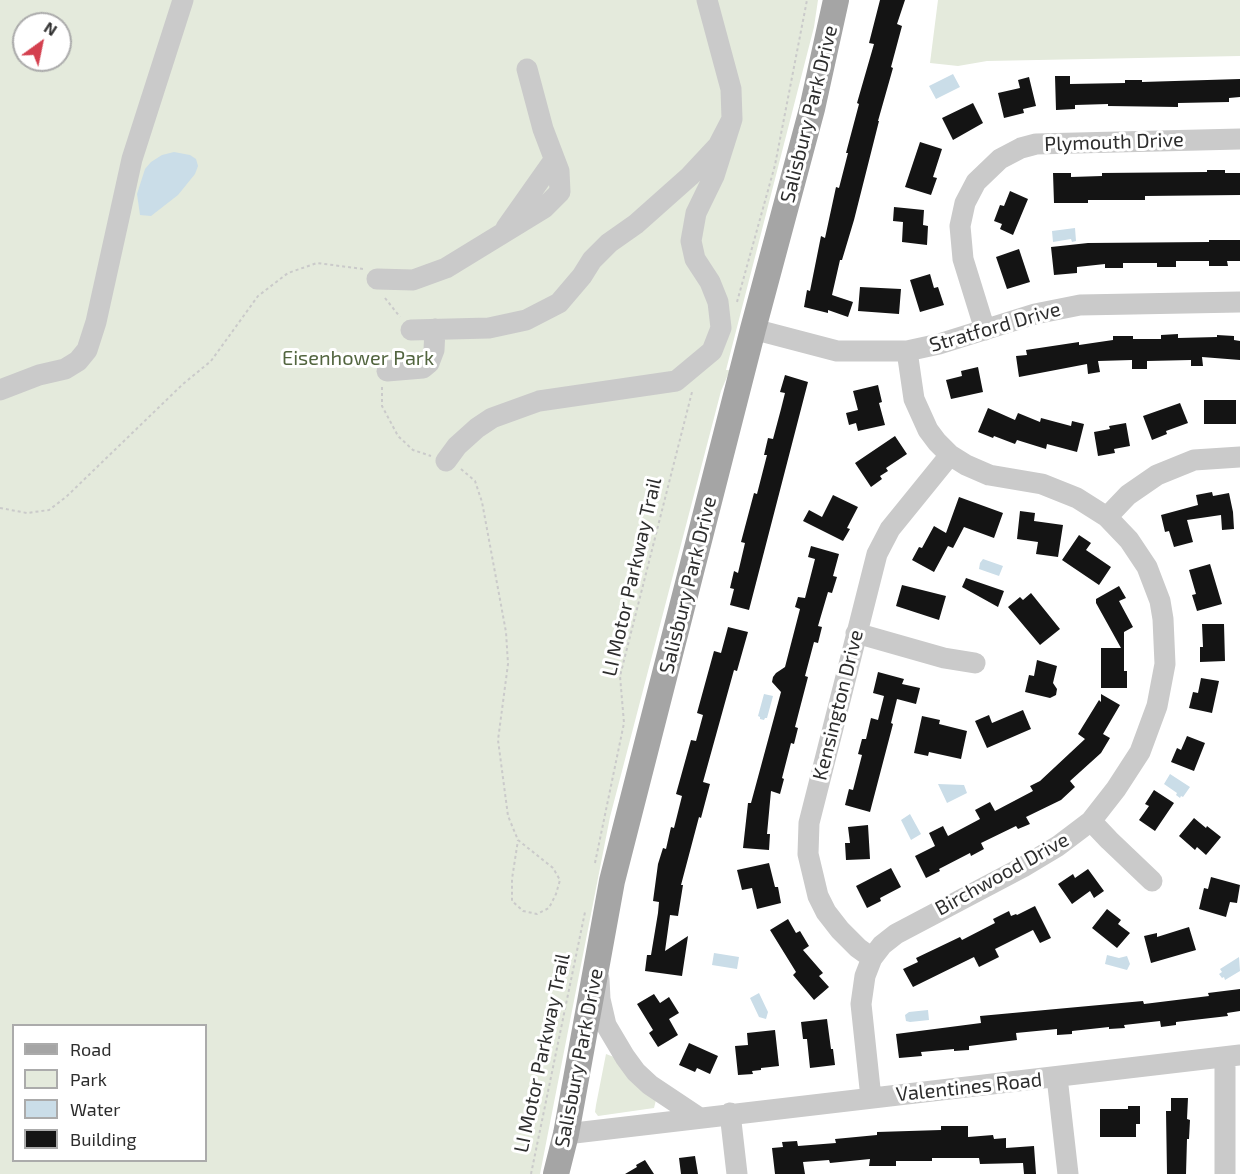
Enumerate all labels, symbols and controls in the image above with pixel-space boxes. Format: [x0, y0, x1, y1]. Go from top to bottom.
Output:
north arrow [12, 12, 72, 72]
text: N [41, 17, 61, 39]
street label: Salisbury Park Drive [775, 23, 843, 205]
street label: Plymouth Drive [1044, 128, 1184, 156]
street label: Stratford Drive [927, 297, 1063, 357]
park label: Eisenhower Park [282, 346, 434, 370]
street label: LI Motor Parkway Trail [597, 475, 667, 679]
street label: Salisbury Park Drive [654, 494, 722, 676]
street label: Kensington Drive [808, 627, 868, 783]
street label: Birchwood Drive [931, 827, 1073, 921]
street label: LI Motor Parkway Trail [509, 951, 575, 1155]
street label: Salisbury Park Drive [550, 966, 608, 1150]
legend [12, 1024, 207, 1162]
text: Road [70, 1038, 111, 1060]
street label: Valentines Road [895, 1067, 1043, 1107]
text: Park [70, 1068, 107, 1090]
text: Water [70, 1098, 120, 1120]
text: Building [70, 1128, 137, 1150]

